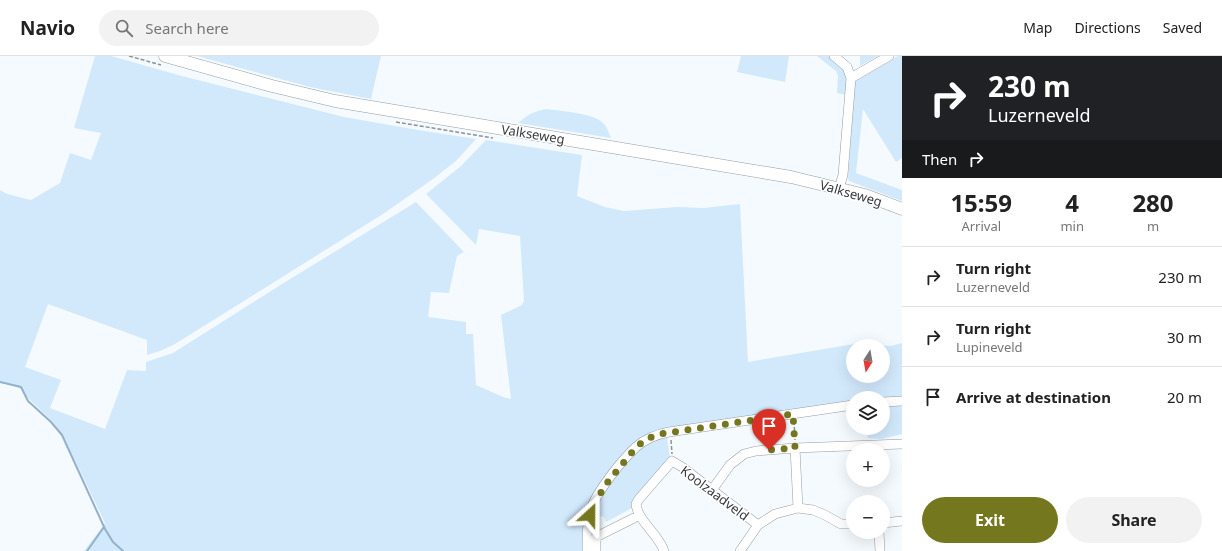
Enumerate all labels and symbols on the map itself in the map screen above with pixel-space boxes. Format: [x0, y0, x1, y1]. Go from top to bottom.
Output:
street label: Valkseweg [500, 120, 566, 148]
street label: Valkseweg [818, 176, 884, 210]
north arrow [846, 339, 890, 383]
pin [752, 409, 786, 450]
street label: Koolzaadveld [677, 461, 753, 525]
position arrow [569, 494, 611, 536]

